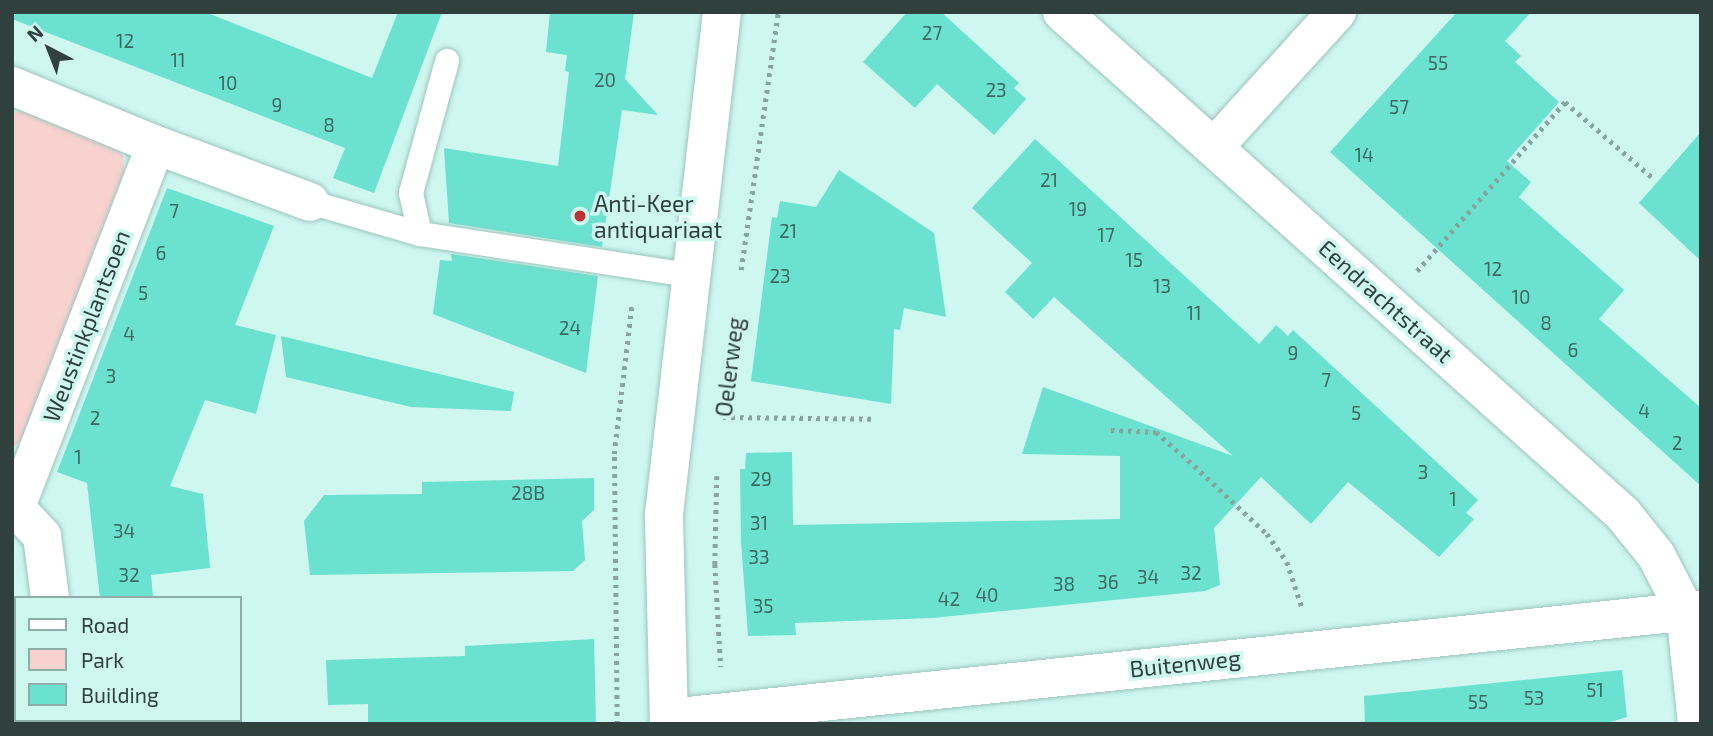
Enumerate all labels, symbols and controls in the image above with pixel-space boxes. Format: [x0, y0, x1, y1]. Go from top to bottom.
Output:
north arrow [14, 14, 84, 84]
text: N [22, 20, 47, 46]
house number: 27 [922, 22, 942, 44]
house number: 12 [116, 30, 134, 52]
house number: 11 [170, 49, 186, 71]
house number: 55 [1428, 52, 1448, 74]
house number: 20 [594, 69, 616, 91]
house number: 10 [218, 72, 238, 94]
house number: 23 [985, 79, 1007, 101]
house number: 9 [272, 94, 282, 116]
house number: 57 [1389, 96, 1409, 118]
house number: 8 [323, 114, 335, 136]
house number: 14 [1354, 144, 1374, 166]
house number: 21 [1040, 169, 1058, 191]
place label: Anti-Keer antiquariaat [594, 189, 722, 243]
house number: 19 [1069, 198, 1087, 220]
house number: 7 [169, 200, 179, 222]
marker: Anti-Keer antiquariaat [572, 208, 588, 224]
house number: 21 [779, 220, 797, 242]
house number: 17 [1097, 224, 1115, 246]
street label: Weustinkplantsoen [37, 226, 135, 426]
street label: Eendrachtstraat [1313, 234, 1459, 368]
house number: 6 [156, 242, 166, 264]
house number: 15 [1125, 249, 1143, 271]
house number: 12 [1484, 258, 1502, 280]
house number: 23 [769, 265, 791, 287]
house number: 13 [1153, 275, 1171, 297]
house number: 5 [138, 282, 148, 304]
house number: 10 [1511, 286, 1531, 308]
house number: 11 [1186, 302, 1202, 324]
house number: 8 [1540, 312, 1552, 334]
street label: Oelerweg [709, 316, 749, 418]
house number: 24 [559, 317, 581, 339]
house number: 4 [123, 323, 135, 345]
house number: 6 [1568, 339, 1578, 361]
house number: 9 [1288, 342, 1298, 364]
house number: 3 [106, 365, 116, 387]
house number: 7 [1321, 369, 1331, 391]
house number: 4 [1638, 400, 1650, 422]
house number: 5 [1351, 402, 1361, 424]
house number: 2 [90, 407, 100, 429]
house number: 2 [1672, 432, 1682, 454]
house number: 1 [74, 446, 82, 468]
house number: 3 [1418, 461, 1428, 483]
house number: 29 [750, 468, 772, 490]
house number: 28B [511, 482, 545, 504]
house number: 1 [1449, 488, 1457, 510]
house number: 31 [750, 512, 768, 534]
house number: 34 [113, 520, 135, 542]
house number: 33 [748, 546, 770, 568]
house number: 32 [1180, 562, 1202, 584]
house number: 32 [118, 564, 140, 586]
house number: 34 [1137, 566, 1159, 588]
house number: 36 [1097, 571, 1119, 593]
house number: 38 [1053, 573, 1075, 595]
house number: 40 [975, 584, 999, 606]
house number: 42 [938, 588, 960, 610]
house number: 35 [753, 595, 773, 617]
legend [14, 596, 242, 722]
text: Road [81, 612, 129, 637]
street label: Buitenweg [1128, 643, 1242, 683]
text: Park [81, 647, 124, 672]
house number: 51 [1586, 679, 1604, 701]
text: Building [81, 682, 159, 707]
house number: 53 [1524, 687, 1544, 709]
house number: 55 [1468, 691, 1488, 713]

